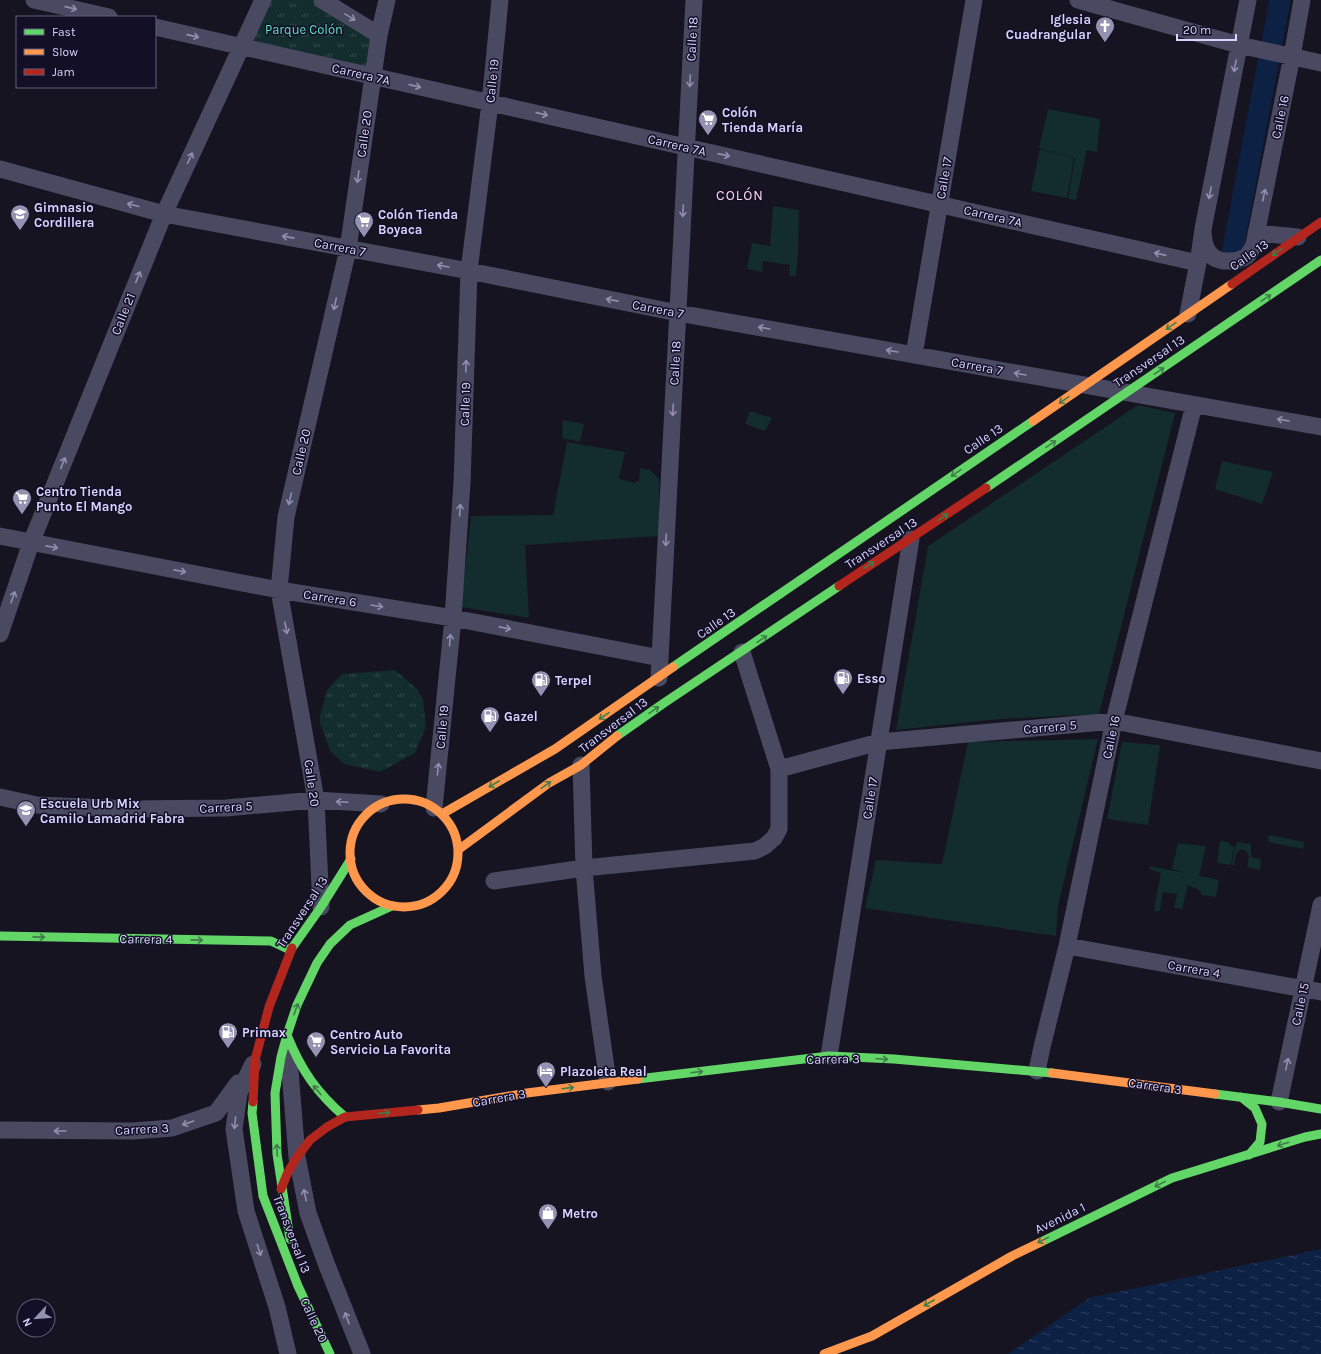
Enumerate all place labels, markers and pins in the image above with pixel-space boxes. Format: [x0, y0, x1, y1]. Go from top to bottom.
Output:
place label: Iglesia Cuadrangular [1006, 12, 1092, 42]
church icon: Iglesia Cuadrangular [1094, 15, 1116, 43]
place label: Colón Tienda María [722, 105, 803, 135]
supermarket icon: Colón Tienda María [697, 108, 719, 136]
place label: Gimnasio Cordillera [34, 200, 94, 230]
school or university icon: Gimnasio Cordillera [9, 203, 31, 231]
place label: Colón Tienda Boyaca [378, 207, 458, 237]
supermarket icon: Colón Tienda Boyaca [353, 210, 375, 238]
place label: Centro Tienda Punto El Mango [36, 484, 132, 514]
supermarket icon: Centro Tienda Punto El Mango [11, 487, 33, 515]
fuel station icon: Esso [832, 667, 854, 695]
fuel station icon: Terpel [530, 669, 552, 697]
place label: Esso [857, 671, 886, 686]
place label: Terpel [555, 673, 592, 688]
fuel station icon: Gazel [479, 705, 501, 733]
place label: Gazel [504, 709, 538, 724]
place label: Escuela Urb Mix Camilo Lamadrid Fabra [40, 796, 185, 826]
school or university icon: Escuela Urb Mix Camilo Lamadrid Fabra [15, 799, 37, 827]
fuel station icon: Primax [217, 1021, 239, 1049]
place label: Primax [242, 1025, 286, 1040]
place label: Centro Auto Servicio La Favorita [330, 1027, 451, 1057]
supermarket icon: Centro Auto Servicio La Favorita [305, 1030, 327, 1058]
hotel icon: Plazoleta Real [535, 1060, 557, 1088]
place label: Plazoleta Real [560, 1064, 647, 1079]
shop icon: Metro [537, 1202, 559, 1230]
place label: Metro [562, 1206, 598, 1221]

